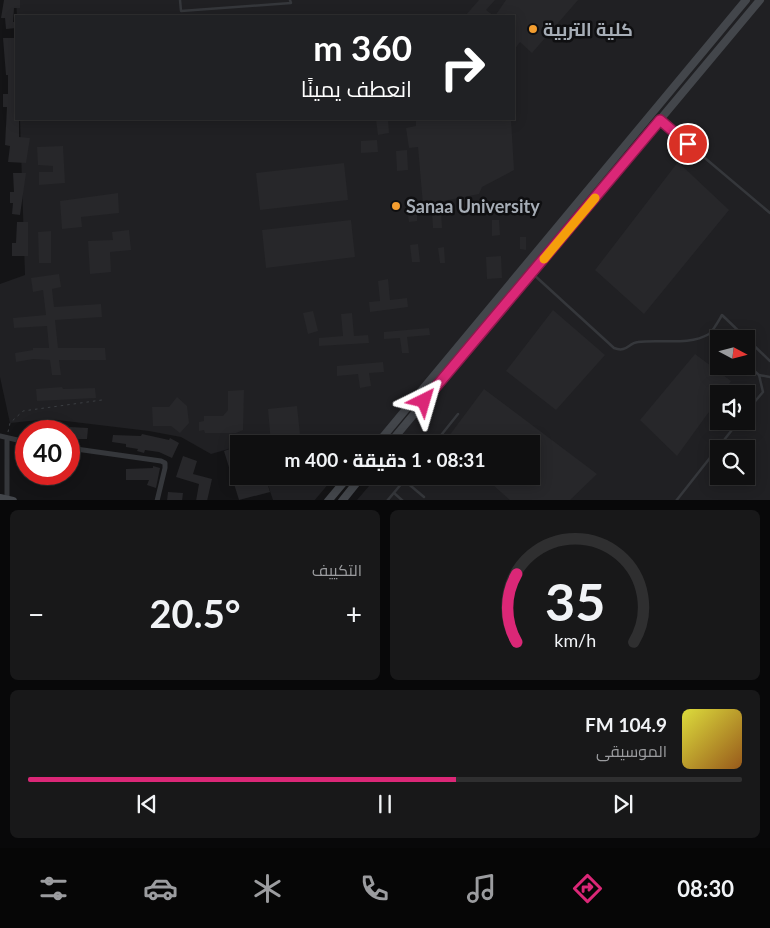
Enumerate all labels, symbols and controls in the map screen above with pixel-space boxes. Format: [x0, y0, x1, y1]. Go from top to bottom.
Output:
place label: كلية التربية [543, 18, 633, 41]
marker: كلية التربية [527, 23, 539, 35]
text: 360 m [313, 26, 412, 68]
icon: right [430, 35, 495, 100]
text: انعطف يمينًا [301, 75, 412, 102]
pin [667, 123, 709, 165]
icon: arrive [674, 130, 702, 158]
place label: Sanaa University [406, 195, 540, 217]
marker: Sanaa University [390, 200, 402, 212]
north arrow [710, 330, 755, 375]
map controls [710, 330, 755, 485]
position arrow [397, 374, 449, 426]
button: sound [710, 385, 755, 430]
speed limit sign: 40 [15, 420, 80, 485]
button: search [710, 440, 755, 485]
text: 08:31 · 1 دقيقة · 400 m [285, 448, 485, 471]
text: التكييف [312, 560, 362, 579]
text: 35 [545, 570, 605, 632]
text: 20.5° [150, 590, 240, 636]
text: − [28, 597, 44, 631]
text: + [346, 597, 362, 631]
text: km/h [554, 629, 596, 651]
text: 104.9 FM [585, 713, 667, 736]
text: الموسيقى [596, 741, 667, 760]
icon: previous [133, 790, 161, 818]
icon: pause [371, 790, 399, 818]
icon: next [609, 790, 637, 818]
icon: filters [36, 871, 71, 906]
icon: car [143, 871, 178, 906]
icon: climate [250, 871, 285, 906]
icon: phone [357, 871, 392, 906]
icon: music [464, 871, 499, 906]
icon: directions [570, 871, 605, 906]
text: 08:30 [677, 875, 734, 902]

